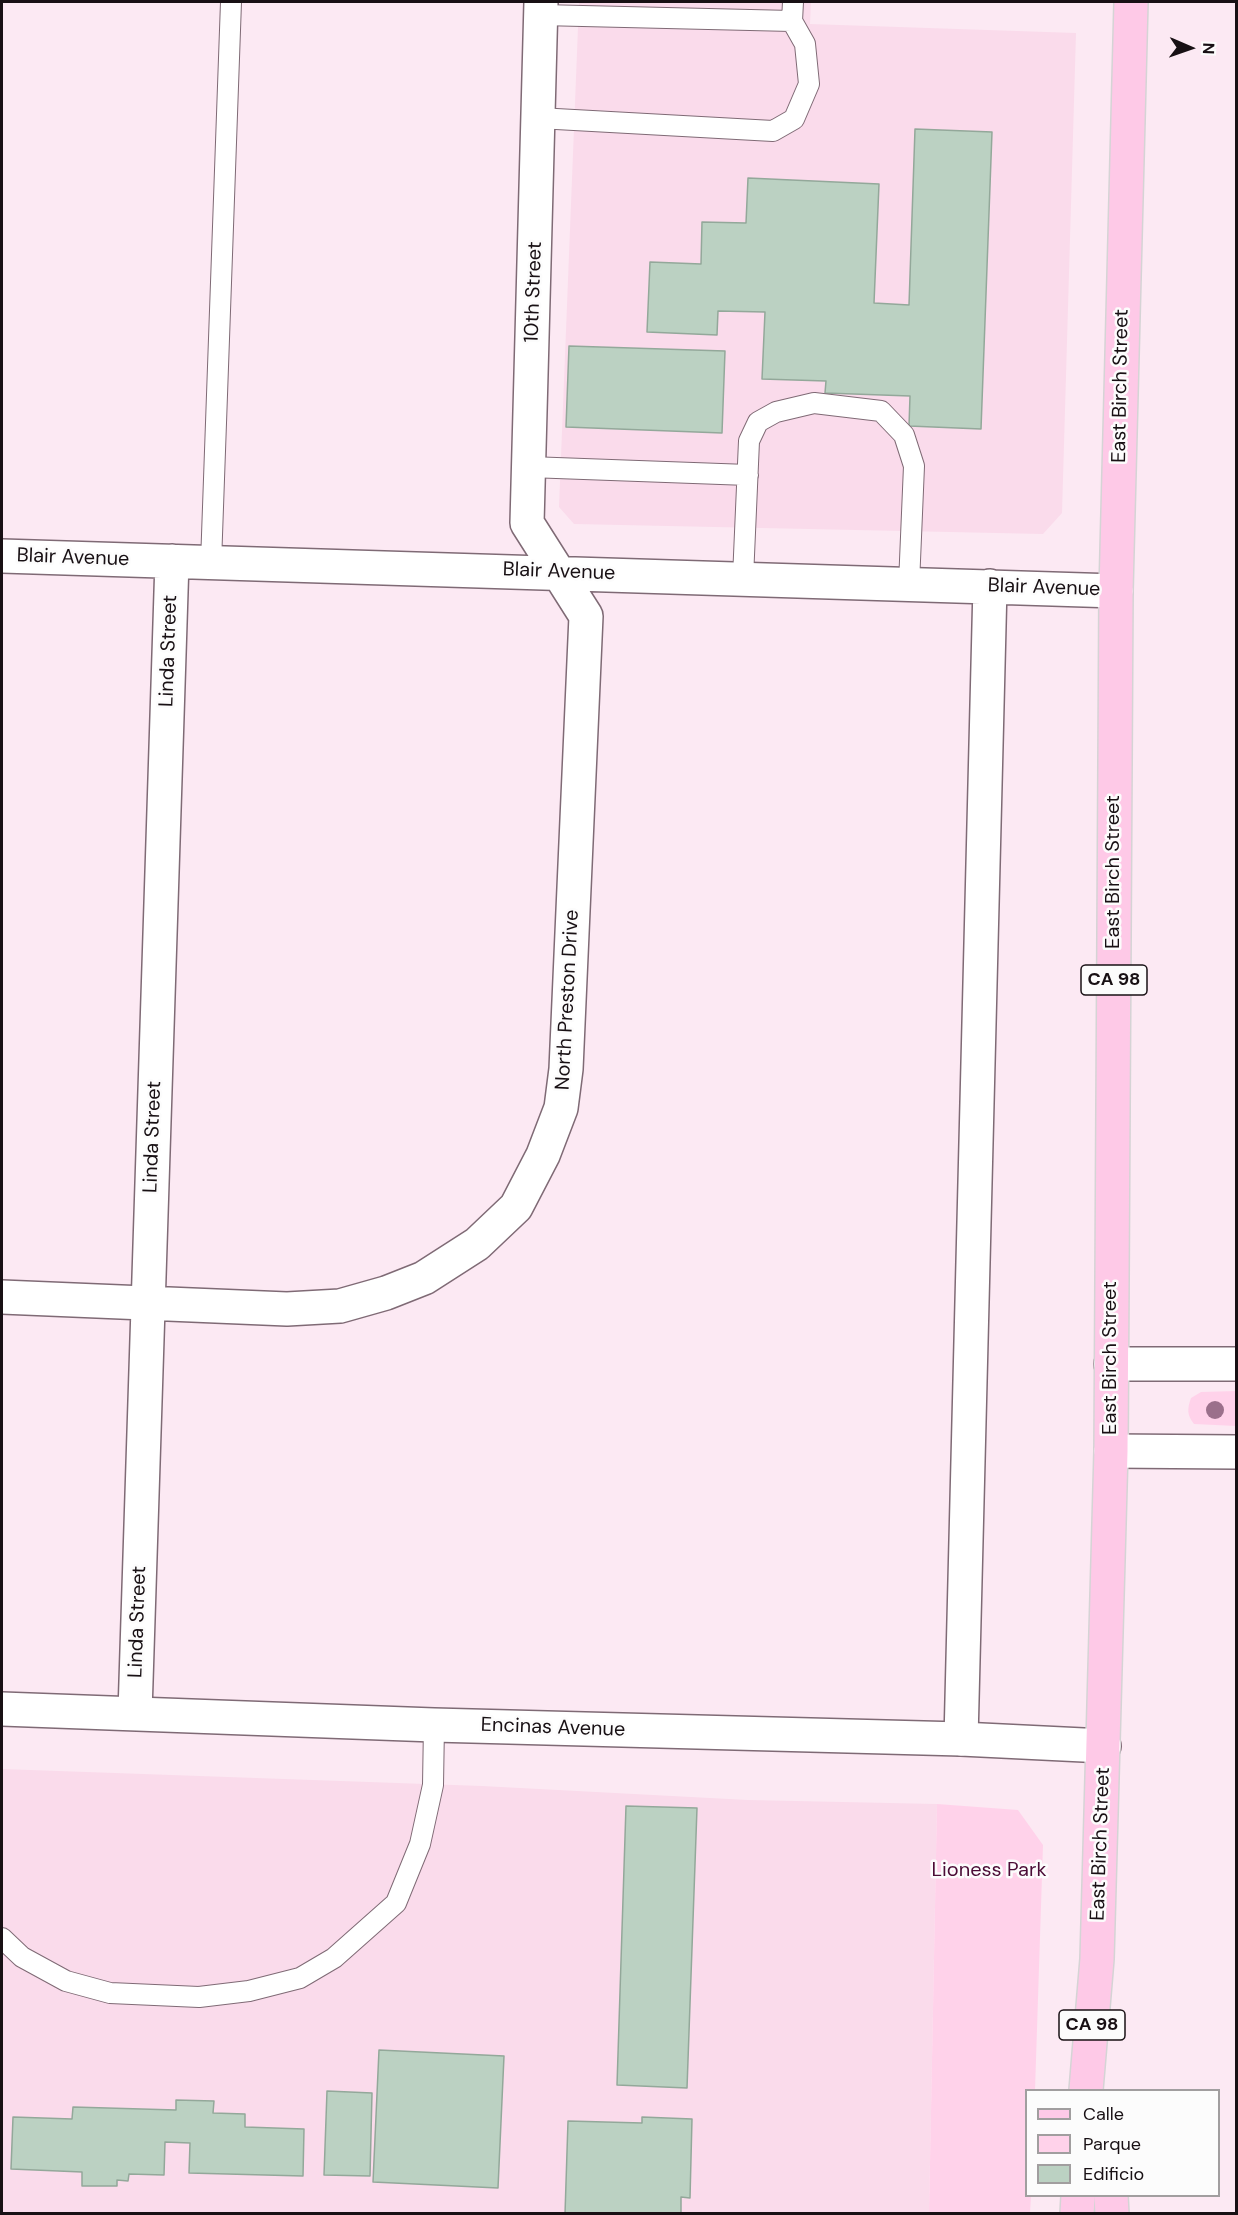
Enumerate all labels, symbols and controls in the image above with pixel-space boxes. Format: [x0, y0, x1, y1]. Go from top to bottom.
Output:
north arrow [1160, 18, 1220, 78]
text: N [1198, 42, 1219, 55]
street label: 10th Street [520, 241, 548, 343]
street label: East Birch Street [1108, 309, 1134, 463]
street label: Blair Avenue [16, 544, 130, 572]
street label: Blair Avenue [502, 558, 616, 586]
street label: Blair Avenue [987, 574, 1101, 602]
street label: Linda Street [155, 594, 183, 708]
street label: East Birch Street [1102, 795, 1126, 949]
street label: North Preston Drive [551, 909, 585, 1091]
road number: CA 98 [1081, 965, 1147, 995]
street label: Linda Street [139, 1080, 167, 1194]
street label: East Birch Street [1099, 1281, 1123, 1435]
street label: Linda Street [124, 1565, 152, 1679]
street label: Encinas Avenue [480, 1713, 626, 1743]
street label: East Birch Street [1086, 1767, 1116, 1921]
park label: Lioness Park [932, 1859, 1046, 1883]
road number: CA 98 [1059, 2010, 1125, 2040]
legend [1025, 2089, 1220, 2197]
text: Calle [1083, 2102, 1124, 2126]
text: Parque [1083, 2132, 1141, 2156]
text: Edificio [1083, 2162, 1144, 2186]

